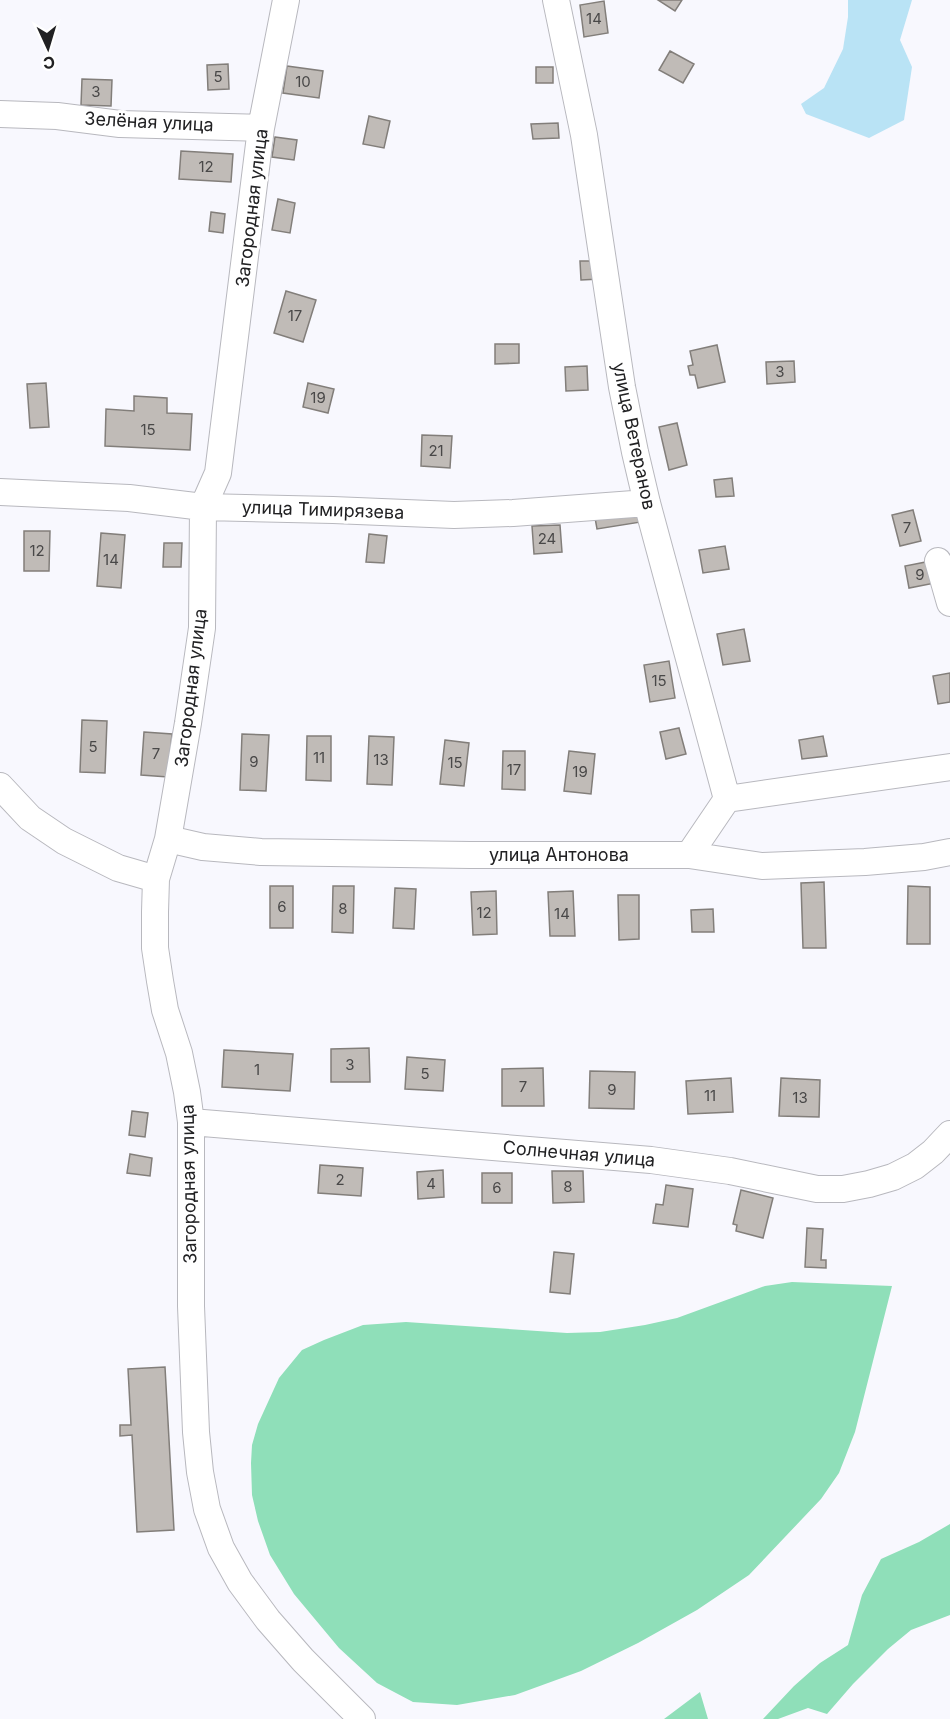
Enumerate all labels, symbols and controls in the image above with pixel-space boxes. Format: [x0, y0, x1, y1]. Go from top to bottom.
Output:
house number: 14 [586, 9, 602, 28]
north arrow [18, 18, 78, 78]
text: С [42, 53, 56, 73]
house number: 5 [213, 67, 223, 86]
house number: 10 [295, 72, 311, 91]
house number: 3 [91, 82, 101, 101]
street label: Зелёная улица [84, 108, 214, 135]
street label: Загородная улица [231, 127, 272, 288]
house number: 12 [198, 157, 214, 176]
house number: 17 [288, 306, 302, 325]
street label: улица Ветеранов [609, 360, 660, 511]
house number: 3 [775, 362, 785, 381]
house number: 19 [310, 388, 326, 407]
house number: 15 [140, 420, 156, 439]
house number: 21 [428, 441, 444, 460]
street label: улица Тимирязева [241, 496, 405, 523]
house number: 7 [903, 518, 911, 537]
house number: 24 [538, 529, 556, 548]
house number: 12 [29, 541, 45, 560]
house number: 14 [103, 550, 119, 569]
house number: 9 [915, 565, 925, 584]
street label: Загородная улица [170, 607, 211, 768]
house number: 15 [651, 671, 667, 690]
house number: 5 [88, 737, 98, 756]
house number: 7 [152, 744, 160, 763]
house number: 11 [313, 748, 325, 767]
house number: 13 [373, 750, 389, 769]
house number: 9 [249, 752, 259, 771]
house number: 15 [447, 753, 463, 772]
house number: 17 [507, 760, 521, 779]
house number: 19 [572, 762, 588, 781]
street label: улица Антонова [489, 844, 629, 865]
house number: 6 [277, 897, 287, 916]
house number: 8 [338, 899, 348, 918]
house number: 12 [476, 903, 492, 922]
house number: 14 [554, 904, 570, 923]
house number: 3 [345, 1055, 355, 1074]
house number: 1 [254, 1060, 260, 1079]
house number: 5 [420, 1064, 430, 1083]
house number: 7 [519, 1077, 527, 1096]
house number: 9 [607, 1080, 617, 1099]
house number: 11 [704, 1086, 716, 1105]
house number: 13 [792, 1088, 808, 1107]
street label: Загородная улица [177, 1104, 200, 1264]
street label: Солнечная улица [502, 1136, 656, 1171]
house number: 2 [335, 1170, 345, 1189]
house number: 4 [426, 1174, 436, 1193]
house number: 8 [563, 1177, 573, 1196]
house number: 6 [492, 1178, 502, 1197]

